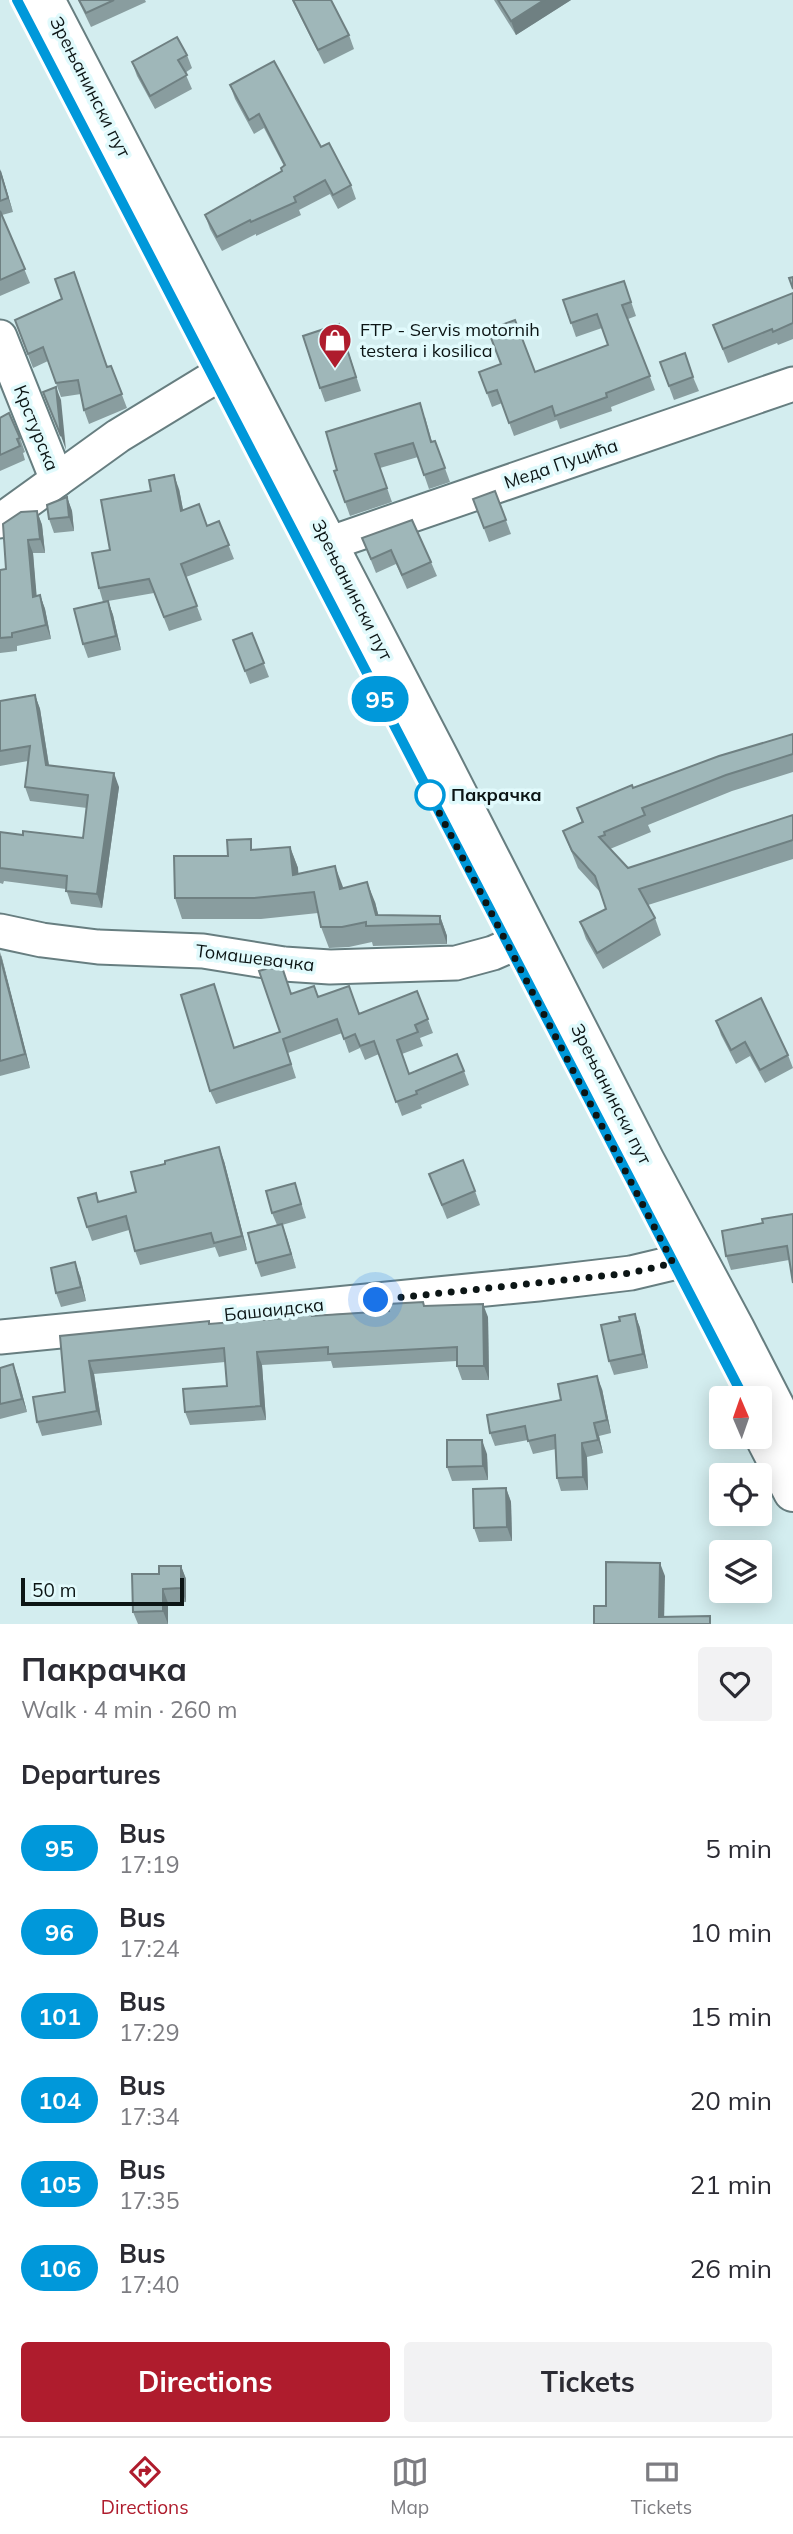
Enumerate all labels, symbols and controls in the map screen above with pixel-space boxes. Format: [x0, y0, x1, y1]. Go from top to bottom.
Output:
street label: Зрењанински пут [45, 12, 136, 162]
place label: FTP - Servis motornih testera i kosilica [360, 318, 540, 362]
shop icon: FTP - Servis motornih testera i kosilica [316, 321, 354, 370]
street label: Крстурска [9, 382, 64, 474]
street label: Меда Пуцића [501, 433, 621, 494]
street label: Зрењанински пут [307, 515, 398, 665]
line badge: 95 [348, 676, 412, 722]
text: 95 [366, 684, 394, 714]
marker: Пакрачка [415, 780, 445, 810]
place label: Пакрачка [451, 783, 542, 806]
street label: Томашевачка [194, 939, 316, 976]
street label: Зрењанински пут [566, 1019, 657, 1169]
your location [358, 1282, 393, 1317]
street label: Башаидска [223, 1293, 325, 1326]
north arrow [709, 1386, 772, 1449]
map controls [709, 1386, 772, 1603]
button: locate [709, 1463, 772, 1526]
button: layers [709, 1540, 772, 1603]
scale bar [21, 1575, 184, 1607]
text: 50 m [32, 1578, 76, 1602]
button: heart [698, 1647, 772, 1721]
text: Пакрачка [21, 1648, 187, 1689]
text: Walk · 4 min · 260 m [21, 1695, 238, 1724]
text: Departures [21, 1758, 161, 1791]
text: Bus [119, 1817, 165, 1850]
text: 5 min [705, 1832, 772, 1865]
text: 95 [45, 1833, 74, 1863]
text: 17:19 [119, 1850, 179, 1879]
text: Bus [119, 1901, 165, 1934]
text: 10 min [690, 1916, 772, 1949]
text: 96 [45, 1917, 74, 1947]
text: 17:24 [119, 1934, 179, 1963]
text: Bus [119, 1985, 165, 2018]
text: 15 min [690, 2000, 772, 2033]
text: 101 [38, 2001, 81, 2031]
text: 17:29 [119, 2018, 179, 2047]
text: Bus [119, 2069, 165, 2102]
text: 20 min [690, 2084, 772, 2117]
text: 104 [38, 2085, 81, 2115]
text: 17:34 [119, 2102, 179, 2131]
text: Bus [119, 2153, 165, 2186]
text: 21 min [690, 2168, 772, 2201]
text: 105 [38, 2169, 81, 2199]
text: 17:35 [119, 2186, 179, 2215]
text: Bus [119, 2237, 165, 2270]
text: 26 min [690, 2252, 772, 2285]
text: 106 [38, 2253, 81, 2283]
text: 17:40 [119, 2270, 179, 2299]
button: Directions [21, 2342, 390, 2422]
button: Tickets [404, 2342, 772, 2422]
tab: Directions [101, 2453, 189, 2519]
tab: Map [390, 2453, 429, 2519]
tab: Tickets [631, 2453, 692, 2519]

